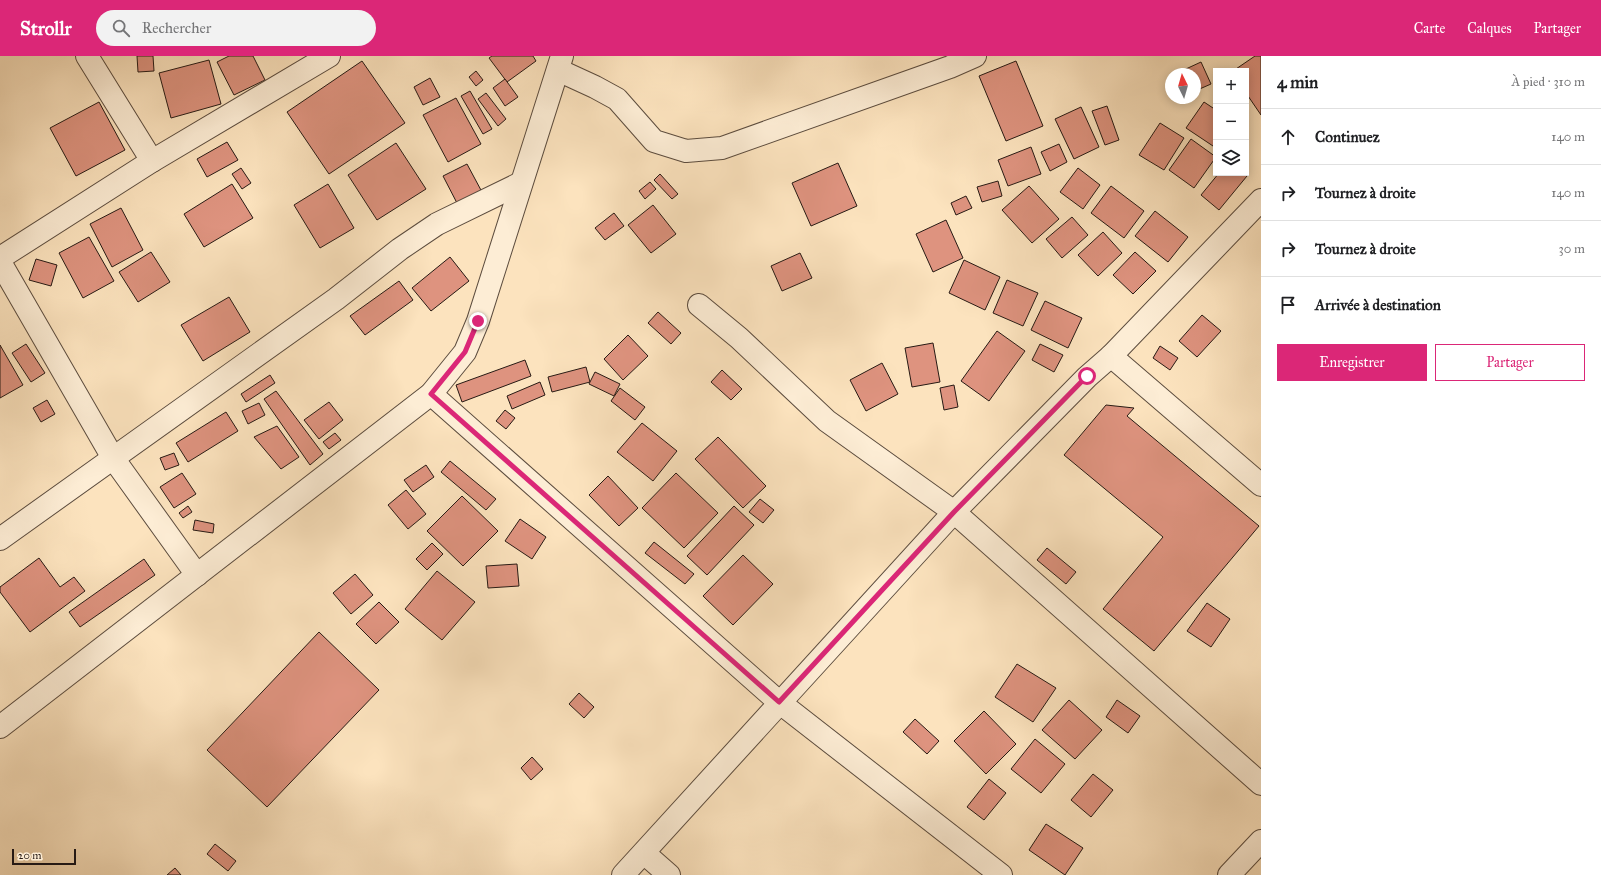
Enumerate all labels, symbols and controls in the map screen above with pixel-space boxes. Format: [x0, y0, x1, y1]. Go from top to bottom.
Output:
search box [96, 10, 376, 46]
text: Strollr [20, 17, 72, 40]
icon: search [110, 17, 132, 39]
text: Rechercher [142, 19, 211, 37]
text: Carte [1414, 20, 1445, 37]
text: Calques [1467, 20, 1512, 37]
text: Partager [1534, 20, 1581, 37]
north arrow [1165, 68, 1201, 104]
map controls [1213, 68, 1249, 176]
button: + [1213, 68, 1249, 104]
text: 4 min [1277, 72, 1318, 93]
text: À pied · 310 m [1511, 74, 1585, 90]
button: − [1213, 104, 1249, 140]
icon: ahead [1277, 126, 1299, 148]
text: Continuez [1315, 128, 1380, 146]
text: 140 m [1551, 129, 1585, 145]
button: layers [1213, 140, 1249, 176]
icon: right [1277, 182, 1299, 204]
text: Tournez à droite [1315, 184, 1416, 202]
text: 140 m [1551, 185, 1585, 201]
icon: right [1277, 238, 1299, 260]
text: Tournez à droite [1315, 240, 1416, 258]
text: 30 m [1559, 241, 1585, 257]
icon: arrive [1277, 294, 1299, 316]
text: Arrivée à destination [1315, 296, 1441, 314]
route end [469, 312, 487, 330]
button: Enregistrer [1277, 344, 1427, 381]
button: Partager [1435, 344, 1585, 381]
route start [1078, 367, 1096, 385]
scale bar [12, 847, 76, 866]
text: 20 m [18, 849, 41, 862]

